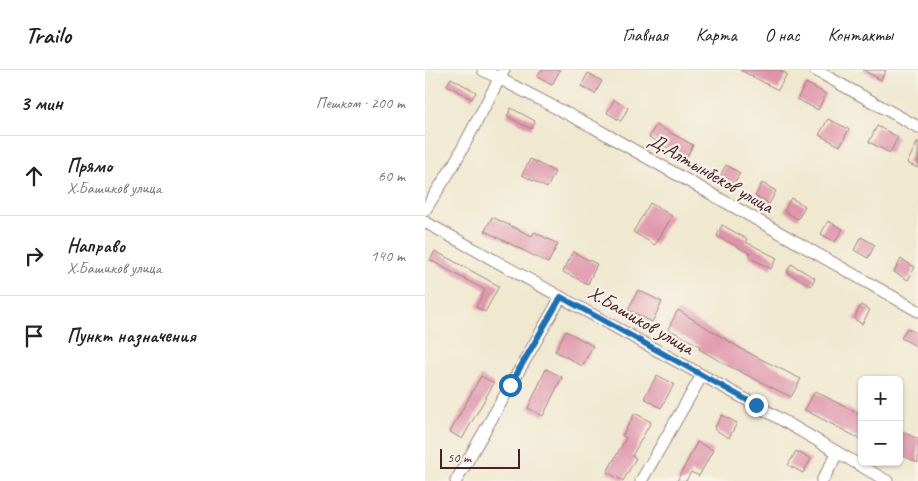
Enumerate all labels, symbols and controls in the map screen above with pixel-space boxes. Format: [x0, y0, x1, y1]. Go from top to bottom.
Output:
text: Trailo [25, 20, 71, 50]
text: Главная [623, 24, 668, 46]
text: Карта [696, 24, 737, 46]
text: О нас [765, 24, 800, 46]
text: Контакты [828, 24, 893, 46]
text: 3 мин [20, 90, 63, 116]
text: Пешком · 200 m [316, 93, 405, 113]
street label: Д.Алтынбеков улица [644, 127, 780, 220]
text: Прямо [67, 154, 112, 178]
icon: ahead [20, 162, 48, 190]
text: 60 m [378, 166, 405, 186]
text: Х.Башиков улица [67, 178, 161, 198]
text: Направо [67, 234, 125, 258]
icon: right [20, 242, 48, 270]
text: 140 m [371, 246, 405, 266]
text: Х.Башиков улица [67, 258, 161, 278]
street label: Х.Башиков улица [584, 280, 700, 361]
icon: arrive [20, 322, 48, 350]
text: Пункт назначения [67, 324, 196, 348]
route start [499, 374, 522, 397]
map controls [858, 376, 903, 466]
button: + [858, 376, 903, 421]
route end [745, 394, 768, 417]
button: − [858, 421, 903, 466]
scale bar [440, 446, 520, 469]
text: 50 m [447, 449, 471, 466]

